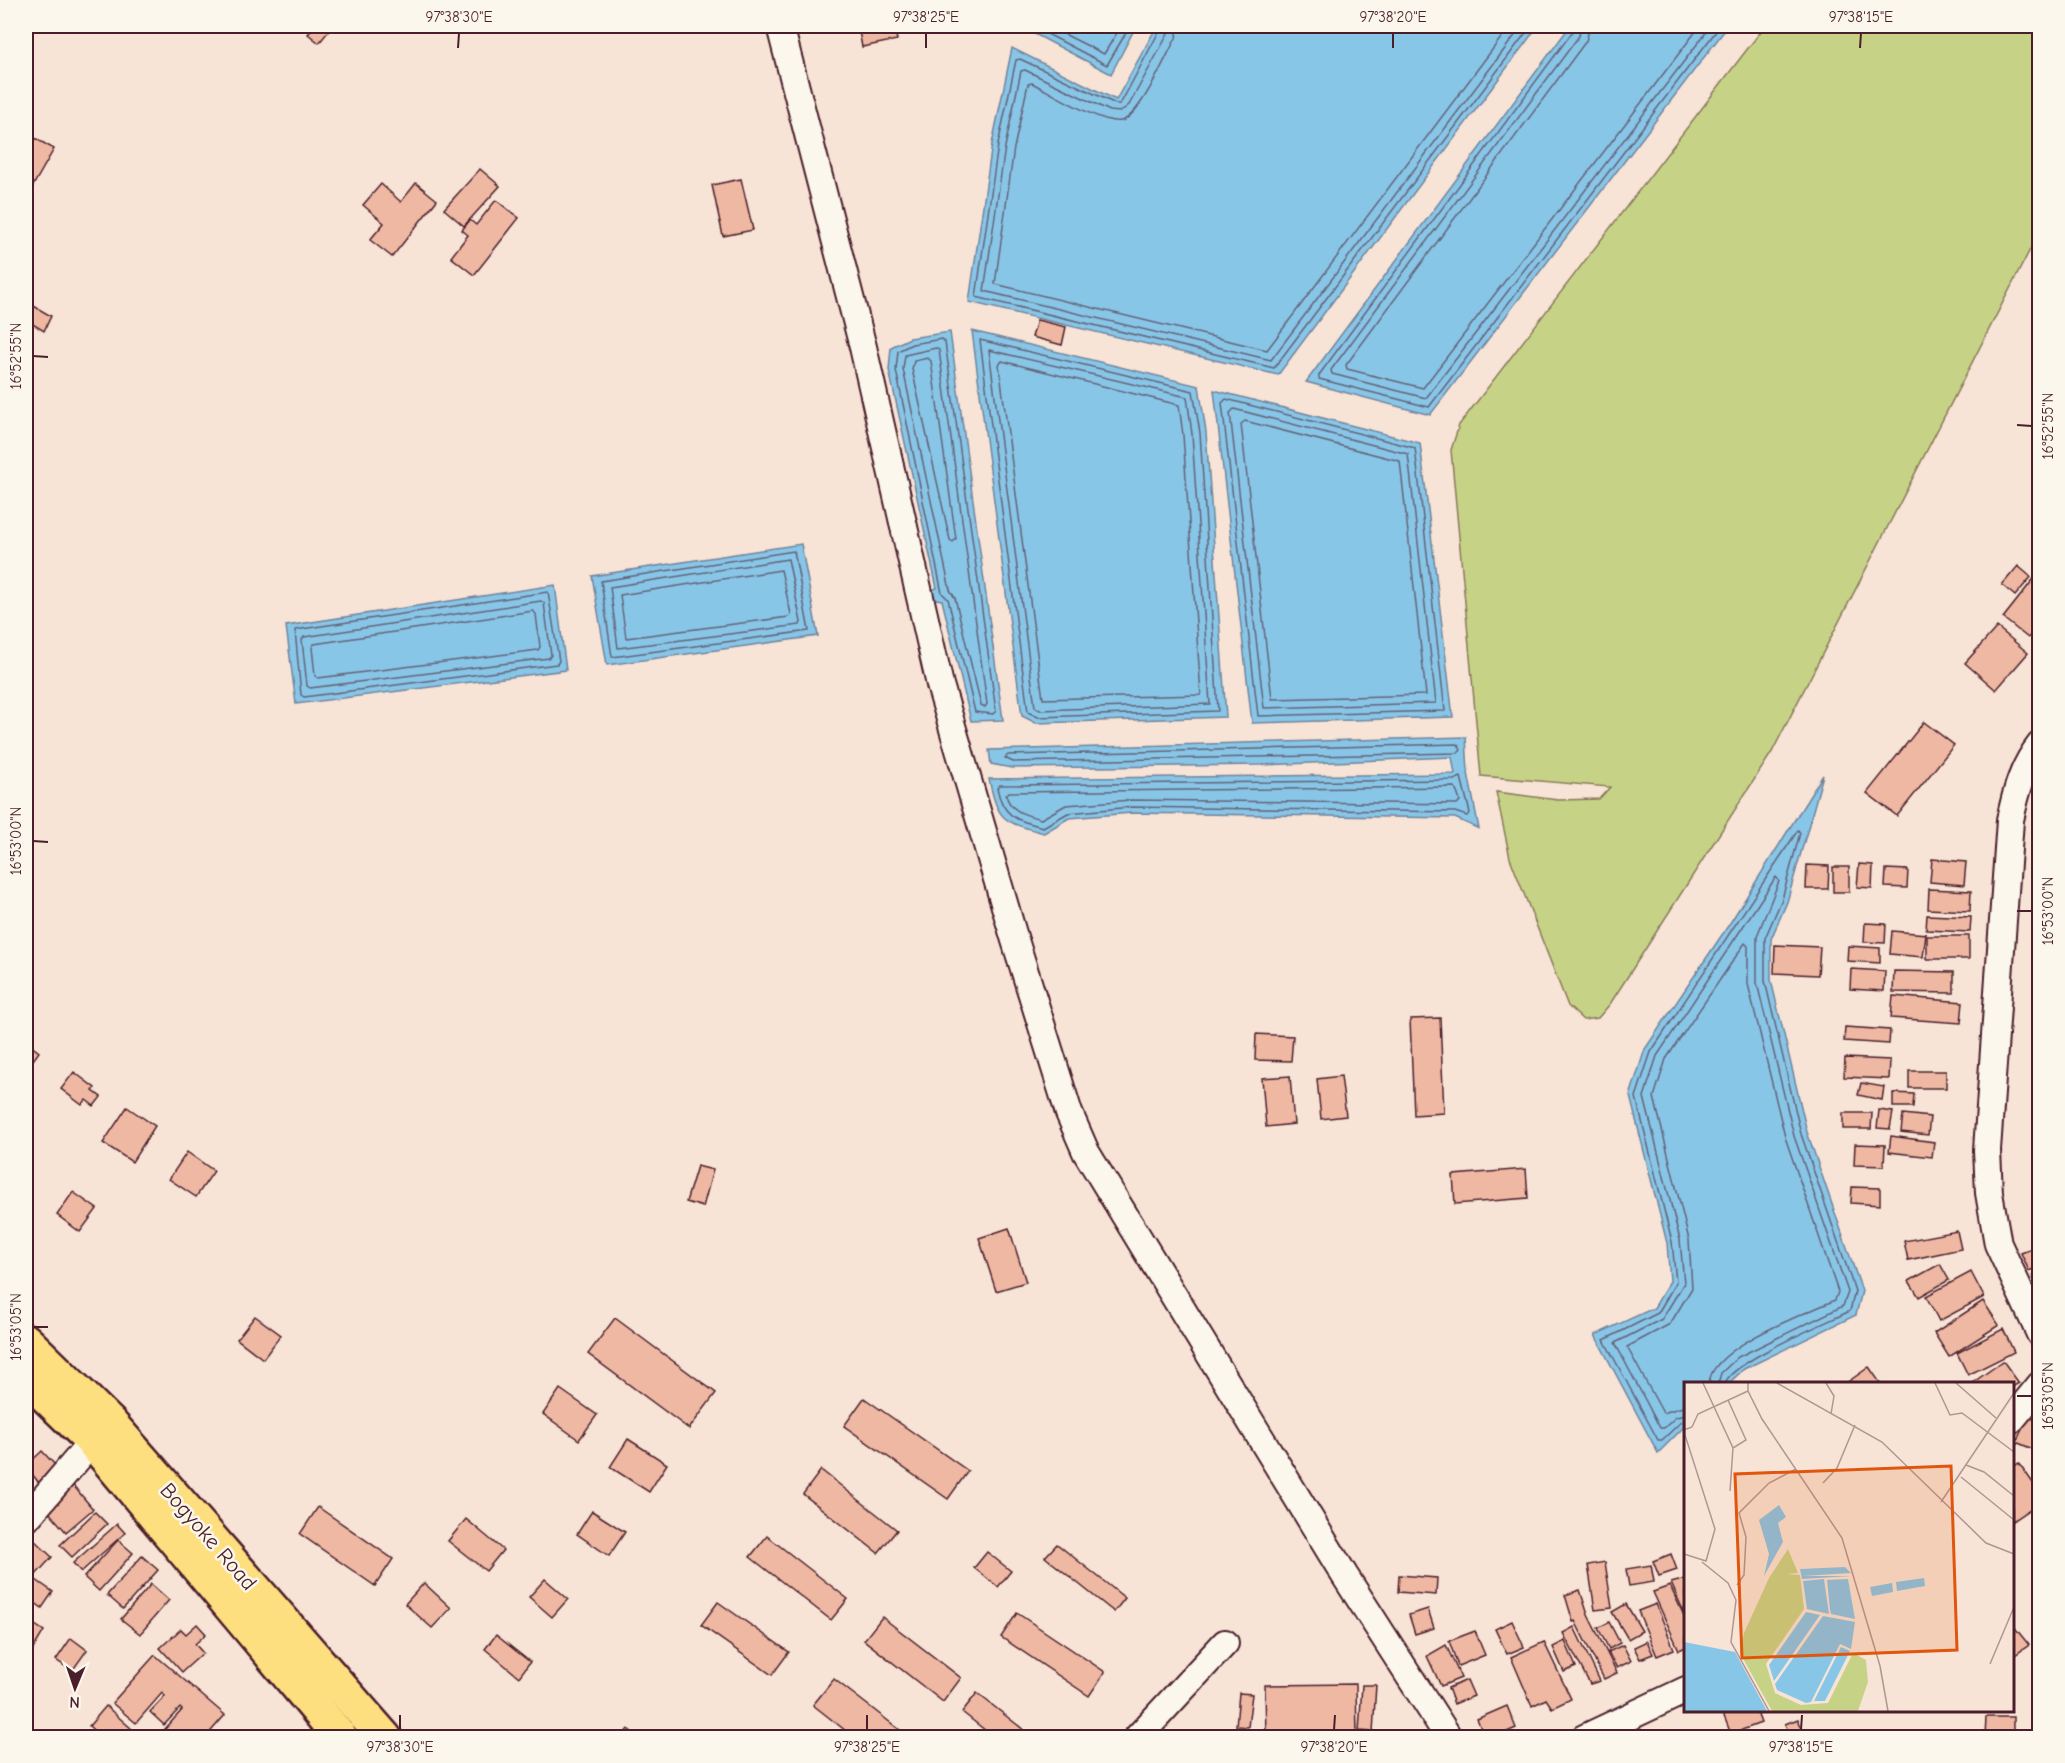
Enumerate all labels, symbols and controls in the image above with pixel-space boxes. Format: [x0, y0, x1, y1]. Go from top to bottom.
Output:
text: 97°38'30"E [426, 8, 492, 26]
text: 97°38'25"E [893, 8, 959, 26]
text: 97°38'20"E [1359, 8, 1427, 26]
text: 97°38'15"E [1829, 8, 1893, 26]
text: 16°52'55"N [7, 323, 25, 389]
text: 16°52'55"N [2039, 393, 2057, 459]
text: 16°53'00"N [7, 807, 25, 875]
text: 16°53'00"N [2039, 877, 2057, 945]
text: 16°53'05"N [7, 1293, 25, 1361]
text: 16°53'05"N [2039, 1362, 2057, 1430]
inset map [1684, 1382, 2014, 1712]
street label: Bogyoke Road [154, 1478, 262, 1596]
north arrow [45, 1658, 105, 1718]
text: N [69, 1693, 80, 1711]
text: 97°38'30"E [367, 1738, 433, 1756]
text: 97°38'25"E [834, 1738, 900, 1756]
text: 97°38'20"E [1300, 1738, 1368, 1756]
text: 97°38'15"E [1769, 1738, 1833, 1756]

